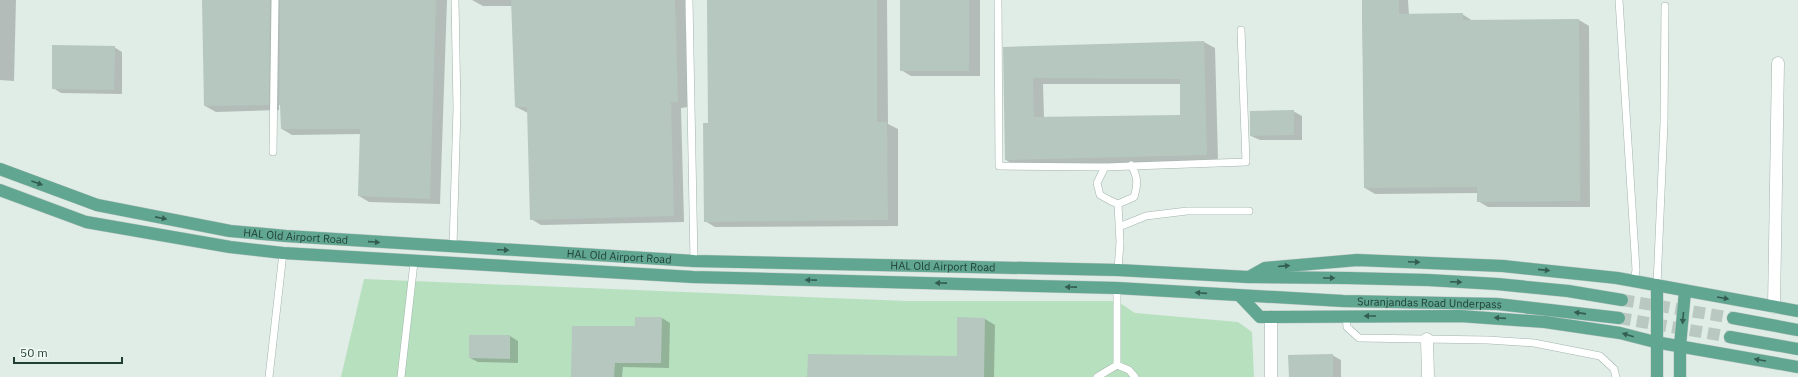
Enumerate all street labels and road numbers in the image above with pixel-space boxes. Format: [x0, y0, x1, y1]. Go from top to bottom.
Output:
street label: HAL Old Airport Road [243, 225, 349, 247]
street label: HAL Old Airport Road [566, 246, 672, 267]
street label: HAL Old Airport Road [890, 258, 996, 274]
street label: Suranjandas Road Underpass [1357, 294, 1503, 312]

